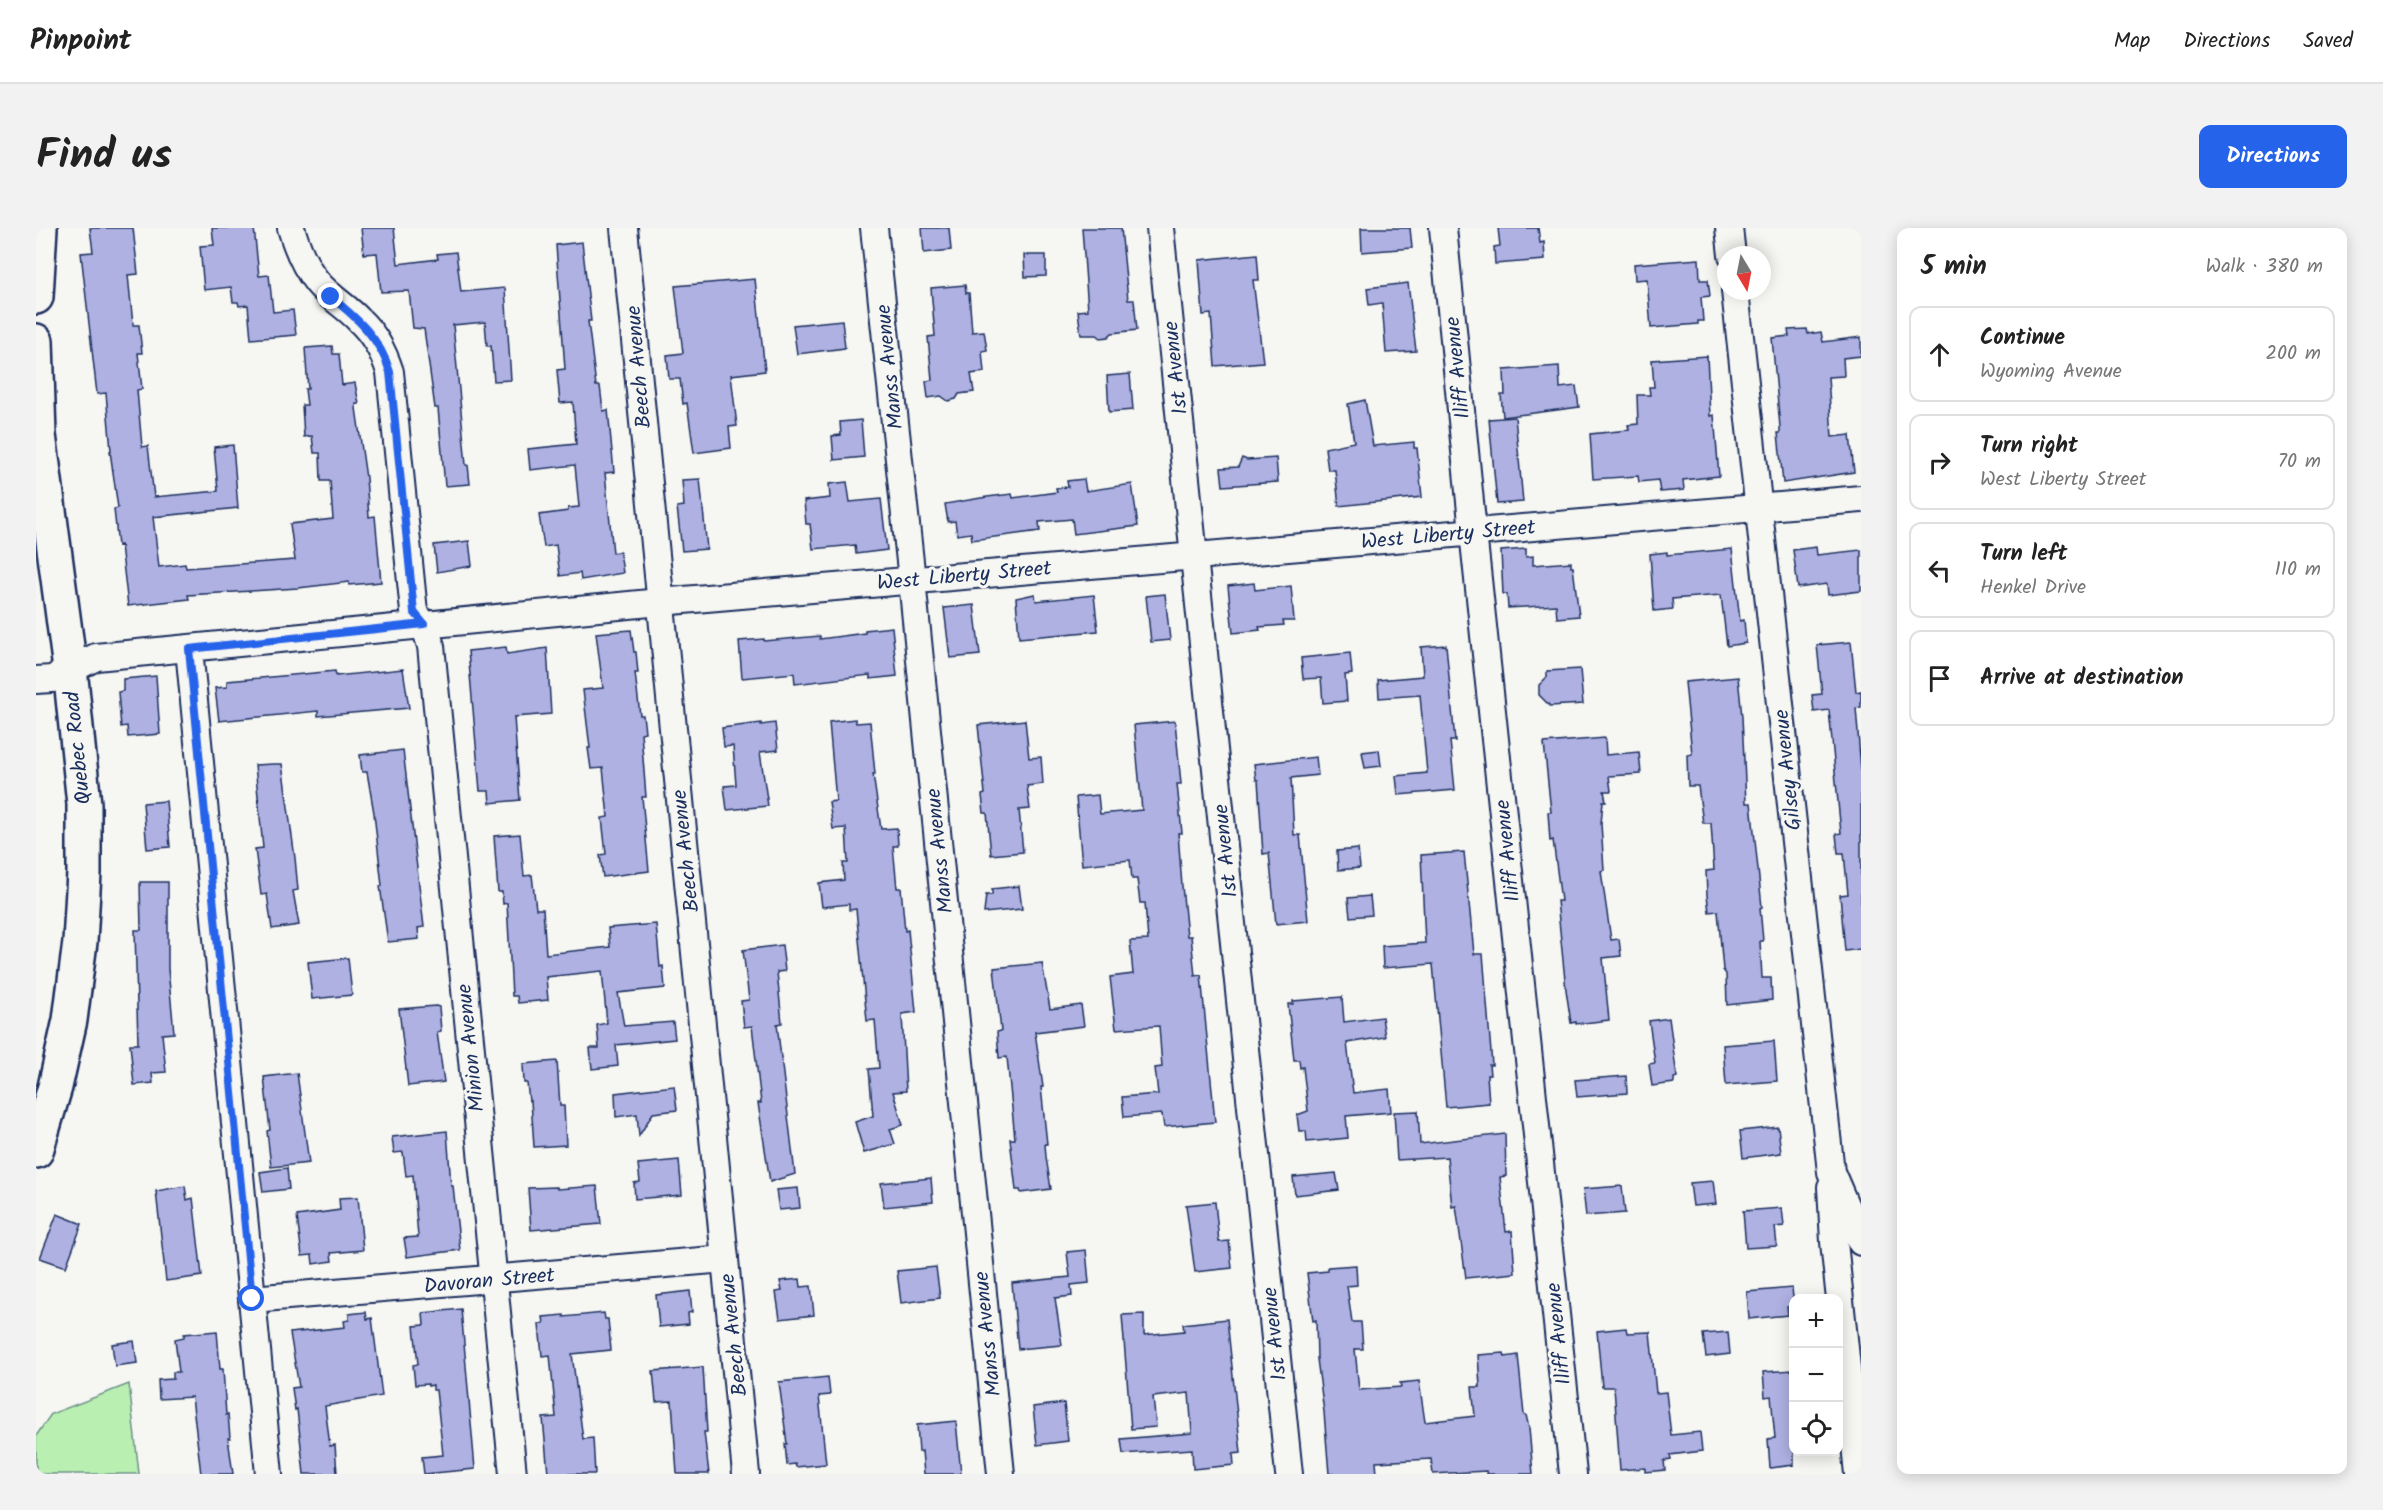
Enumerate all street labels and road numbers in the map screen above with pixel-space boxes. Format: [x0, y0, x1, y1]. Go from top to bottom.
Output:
street label: Manss Avenue [867, 302, 913, 431]
street label: Beech Avenue [618, 304, 661, 430]
street label: Iliff Avenue [1437, 315, 1480, 421]
street label: 1st Avenue [1155, 319, 1198, 416]
street label: West Liberty Street [1360, 511, 1538, 560]
street label: West Liberty Street [876, 552, 1054, 601]
street label: Quebec Road [56, 689, 101, 806]
street label: Gilsey Avenue [1766, 707, 1811, 832]
street label: Manss Avenue [917, 786, 963, 915]
street label: Beech Avenue [664, 787, 709, 914]
street label: Iliff Avenue [1487, 798, 1530, 904]
street label: 1st Avenue [1205, 802, 1248, 899]
street label: Minion Avenue [448, 982, 495, 1114]
street label: Davoran Street [422, 1259, 557, 1304]
street label: Manss Avenue [965, 1269, 1011, 1398]
street label: Beech Avenue [712, 1271, 757, 1398]
street label: Iliff Avenue [1538, 1281, 1581, 1387]
street label: 1st Avenue [1254, 1285, 1297, 1382]

